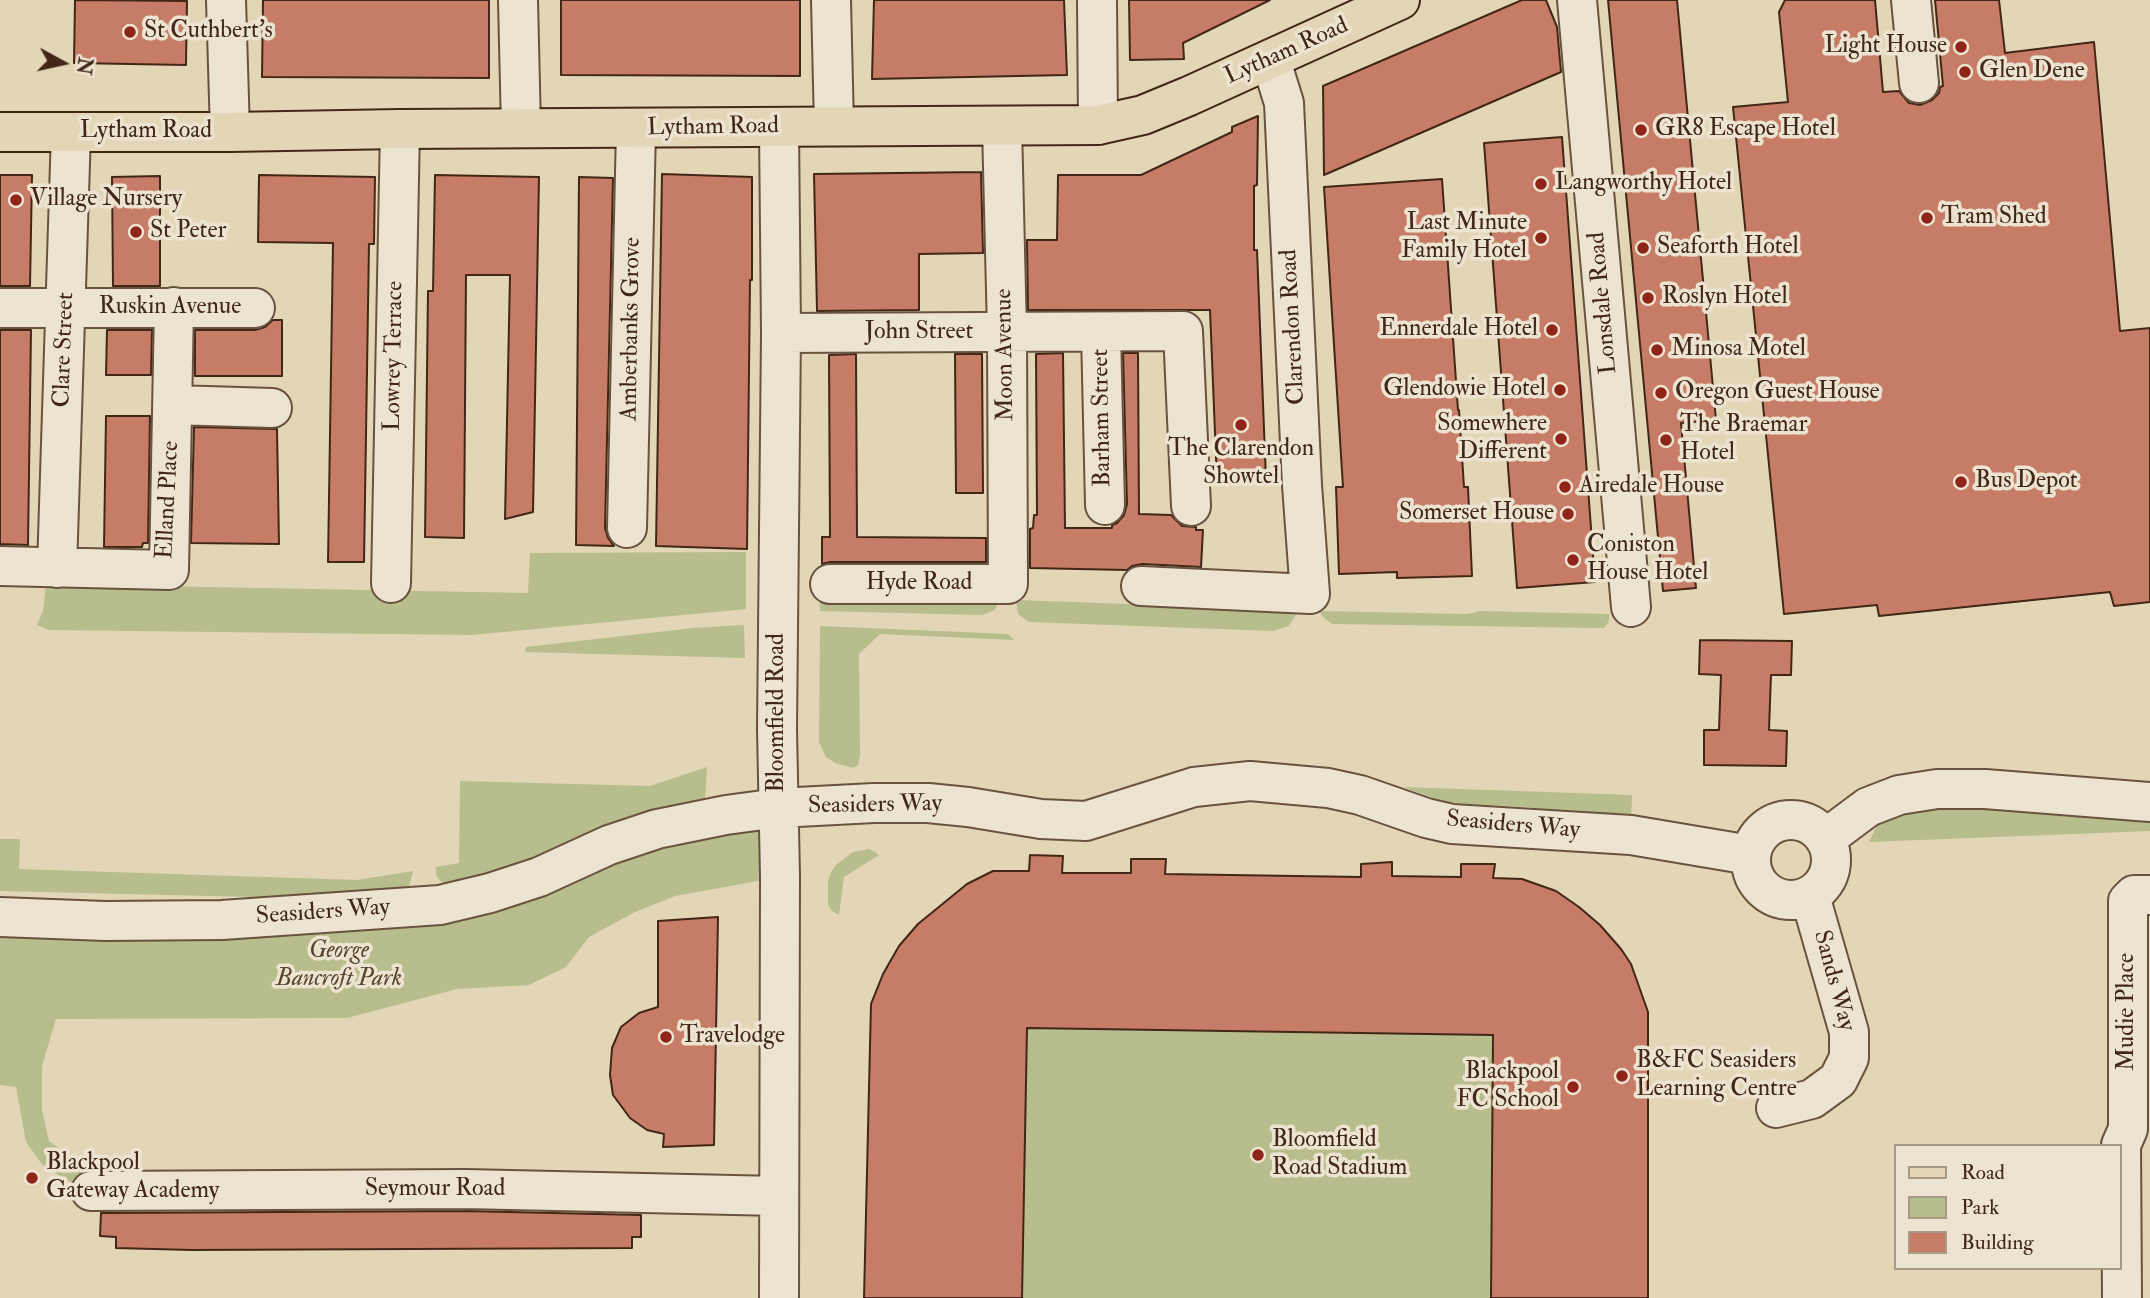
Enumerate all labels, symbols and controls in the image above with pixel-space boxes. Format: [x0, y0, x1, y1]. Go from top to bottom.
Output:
street label: Lytham Road [1221, 12, 1353, 92]
place label: St Cuthbert's [144, 18, 273, 46]
marker: St Cuthbert's [122, 24, 138, 40]
north arrow [28, 28, 98, 98]
place label: Light House [1825, 33, 1947, 61]
marker: Light House [1953, 39, 1969, 55]
text: N [71, 56, 97, 76]
place label: Glen Dene [1979, 58, 2085, 86]
marker: Glen Dene [1957, 64, 1973, 80]
street label: Lytham Road [647, 112, 779, 144]
place label: GR8 Escape Hotel [1655, 116, 1836, 144]
street label: Lytham Road [80, 118, 212, 146]
marker: GR8 Escape Hotel [1633, 122, 1649, 138]
place label: Langworthy Hotel [1555, 170, 1732, 198]
marker: Langworthy Hotel [1533, 176, 1549, 192]
place label: Village Nursery [30, 186, 182, 214]
marker: Village Nursery [8, 192, 24, 208]
place label: Tram Shed [1941, 204, 2046, 232]
place label: Last Minute Family Hotel [1401, 210, 1527, 266]
marker: Tram Shed [1919, 210, 1935, 226]
place label: St Peter [150, 218, 226, 246]
marker: St Peter [128, 224, 144, 240]
marker: Last Minute Family Hotel [1533, 230, 1549, 246]
street label: Lonsdale Road [1583, 231, 1625, 375]
place label: Seaforth Hotel [1657, 234, 1799, 262]
street label: Amberbanks Grove [616, 237, 648, 421]
marker: Seaforth Hotel [1635, 240, 1651, 256]
street label: Clarendon Road [1276, 248, 1312, 406]
street label: Lowrey Terrace [379, 281, 411, 431]
place label: Roslyn Hotel [1662, 284, 1788, 312]
street label: Moon Avenue [990, 288, 1022, 422]
marker: Roslyn Hotel [1640, 290, 1656, 306]
street label: Clare Street [49, 292, 81, 408]
street label: Ruskin Avenue [99, 294, 241, 322]
place label: Ennerdale Hotel [1379, 316, 1538, 344]
street label: John Street [865, 319, 973, 347]
marker: Ennerdale Hotel [1544, 322, 1560, 338]
place label: Minosa Motel [1671, 336, 1806, 364]
marker: Minosa Motel [1649, 342, 1665, 358]
street label: Barham Street [1087, 349, 1119, 487]
place label: Glendowie Hotel [1383, 376, 1546, 404]
place label: Oregon Guest House [1675, 379, 1879, 407]
marker: Glendowie Hotel [1552, 382, 1568, 398]
marker: Oregon Guest House [1653, 385, 1669, 401]
place label: Somewhere Different [1437, 411, 1547, 467]
place label: The Braemar Hotel [1680, 412, 1807, 468]
marker: The Clarendon Showtel [1233, 417, 1249, 433]
marker: Somewhere Different [1553, 431, 1569, 447]
marker: The Braemar Hotel [1658, 432, 1674, 448]
place label: The Clarendon Showtel [1168, 436, 1314, 492]
street label: Elland Place [152, 440, 186, 560]
place label: Bus Depot [1975, 468, 2077, 496]
place label: Airedale House [1579, 473, 1724, 501]
marker: Bus Depot [1953, 474, 1969, 490]
marker: Airedale House [1557, 479, 1573, 495]
place label: Somerset House [1399, 500, 1554, 528]
marker: Somerset House [1560, 506, 1576, 522]
place label: Coniston House Hotel [1587, 532, 1708, 588]
marker: Coniston House Hotel [1565, 552, 1581, 568]
street label: Hyde Road [866, 570, 972, 598]
street label: Bloomfield Road [764, 633, 792, 793]
street label: Seasiders Way [808, 790, 942, 822]
street label: Seasiders Way [1445, 806, 1581, 846]
street label: Seasiders Way [255, 894, 391, 932]
street label: Sands Way [1806, 927, 1860, 1035]
park label: George Bancroft Park [276, 938, 402, 994]
street label: Mudie Place [2114, 953, 2142, 1071]
place label: Travelodge [680, 1023, 785, 1051]
marker: Travelodge [658, 1029, 674, 1045]
place label: B&FC Seasiders Learning Centre [1636, 1048, 1797, 1104]
place label: Blackpool FC School [1457, 1059, 1559, 1115]
marker: B&FC Seasiders Learning Centre [1614, 1068, 1630, 1084]
marker: Blackpool FC School [1565, 1079, 1581, 1095]
place label: Bloomfield Road Stadium [1272, 1127, 1407, 1183]
legend [1895, 1144, 2122, 1270]
marker: Bloomfield Road Stadium [1250, 1147, 1266, 1163]
place label: Blackpool Gateway Academy [46, 1150, 219, 1206]
text: Road [1961, 1159, 2005, 1186]
marker: Blackpool Gateway Academy [24, 1170, 40, 1186]
street label: Seymour Road [365, 1176, 505, 1204]
text: Park [1961, 1194, 1999, 1221]
text: Building [1961, 1229, 2034, 1256]

